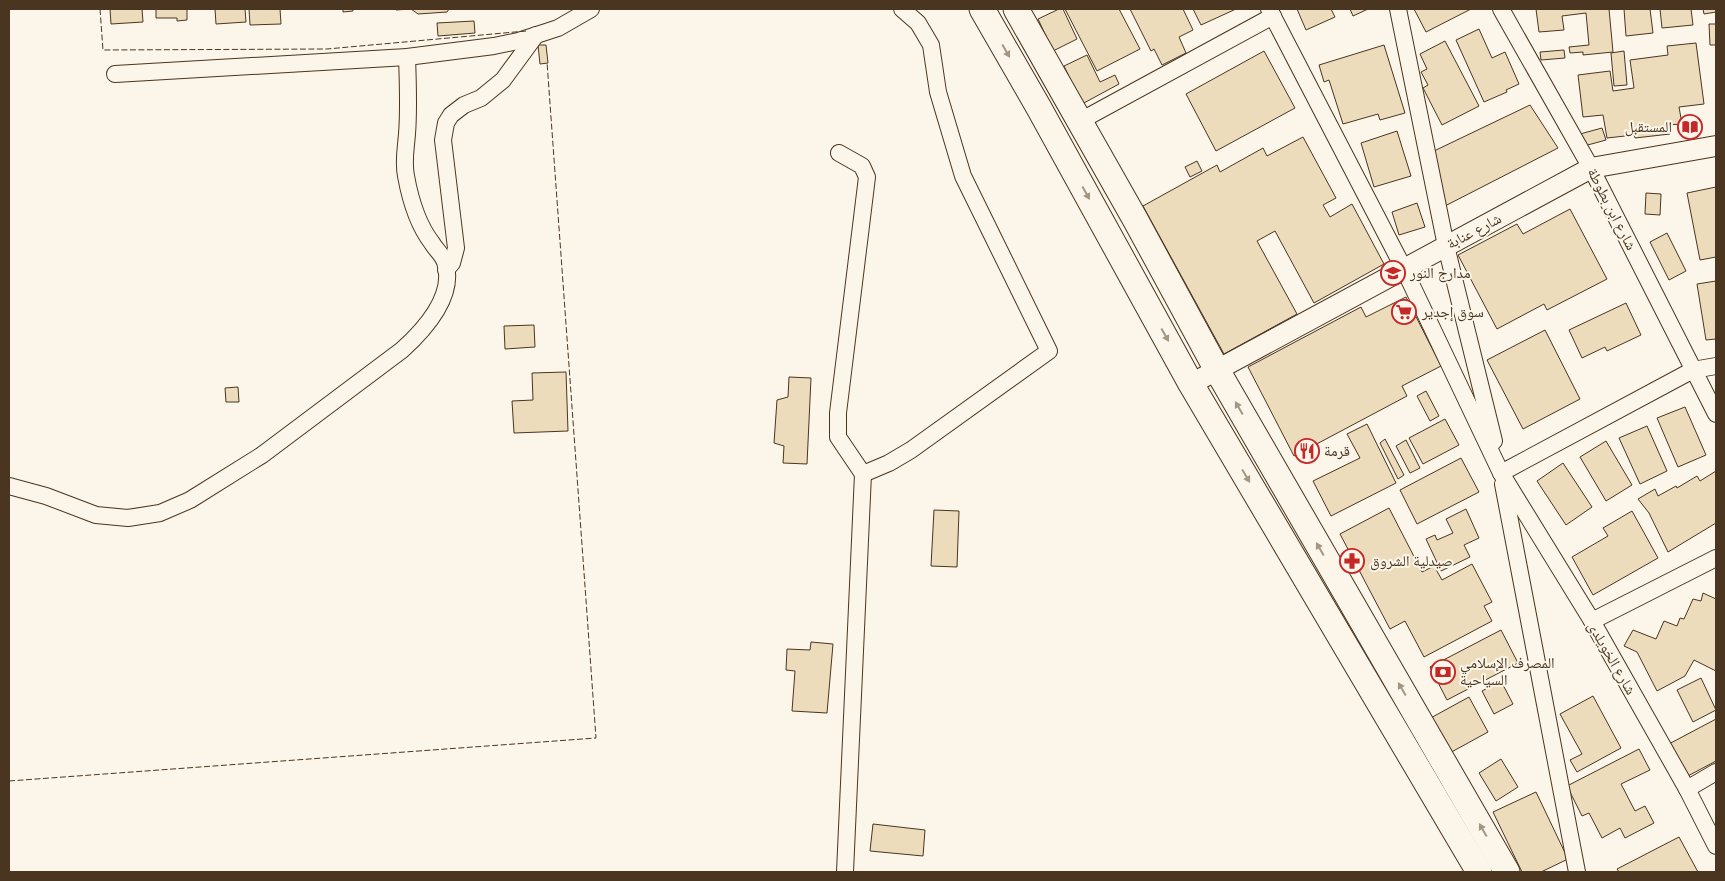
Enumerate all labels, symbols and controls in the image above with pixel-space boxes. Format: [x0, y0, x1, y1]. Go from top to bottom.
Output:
one-way arrow [1002, 44, 1011, 58]
library icon: المستقبل [1677, 114, 1703, 140]
place label: المستقبل [1625, 117, 1672, 137]
street label: شارع ابن بطوطة [1583, 164, 1641, 254]
one-way arrow [1082, 185, 1090, 200]
street label: شارع عنابة [1443, 208, 1505, 254]
school or university icon: مدارج النور [1380, 260, 1406, 286]
place label: مدارج النور [1409, 263, 1471, 283]
supermarket icon: سوق إجدير [1391, 299, 1417, 325]
place label: سوق إجدير [1421, 302, 1484, 322]
one-way arrow [1160, 328, 1169, 342]
one-way arrow [1235, 400, 1243, 415]
restaurant icon: قرمة [1294, 438, 1320, 464]
place label: قرمة [1324, 441, 1350, 460]
one-way arrow [1241, 469, 1250, 482]
one-way arrow [1316, 542, 1325, 555]
pharmacy icon: صيدلية الشروق [1339, 548, 1365, 574]
place label: صيدلية الشروق [1370, 551, 1453, 571]
street label: شارع الخويلدى [1583, 618, 1641, 698]
place label: المصرف الإسلامي السياحية [1460, 653, 1555, 688]
bank icon: المصرف الإسلامي السياحية [1430, 659, 1456, 685]
one-way arrow [1397, 683, 1406, 696]
one-way arrow [1478, 823, 1487, 837]

